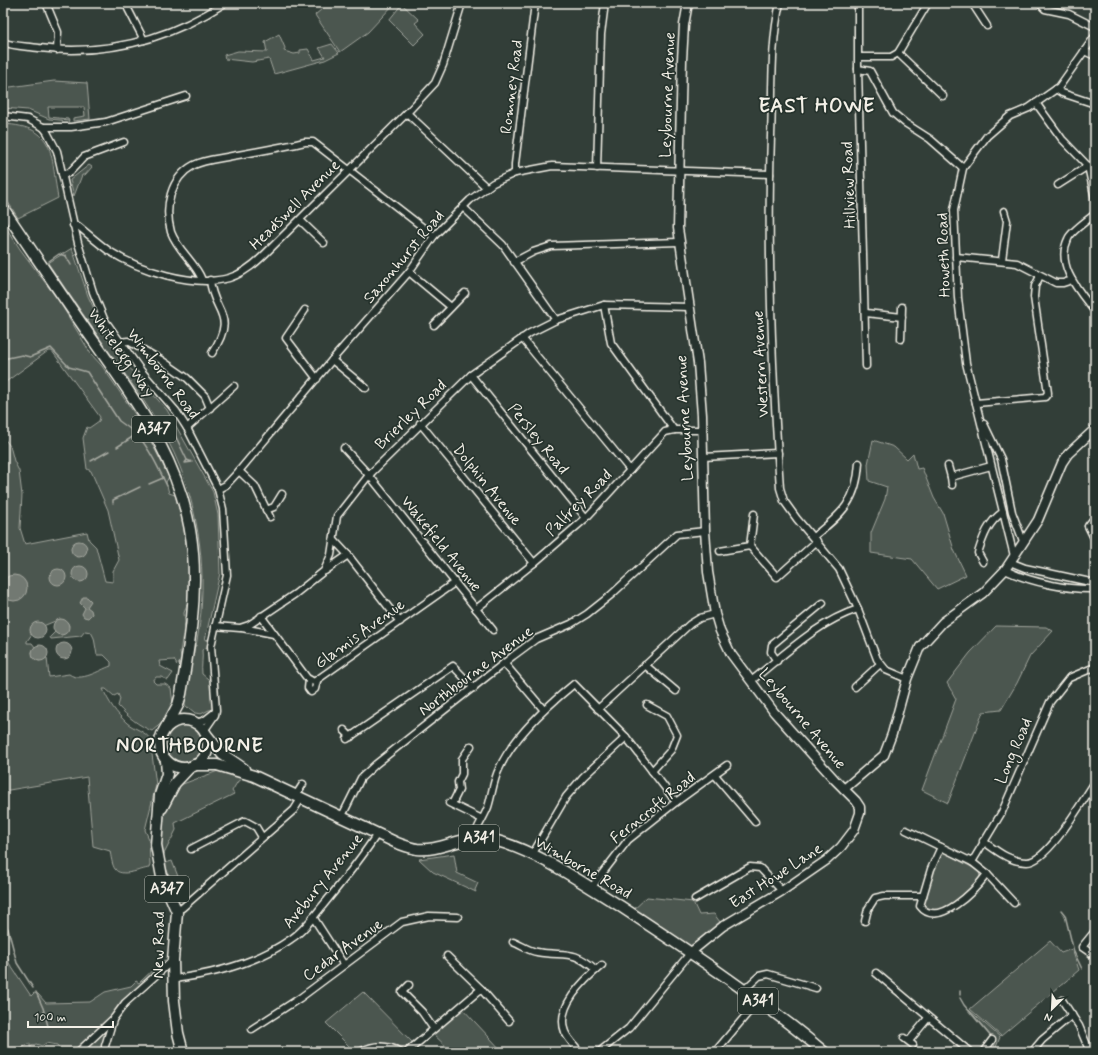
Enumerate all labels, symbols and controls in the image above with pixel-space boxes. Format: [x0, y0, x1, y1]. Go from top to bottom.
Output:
street label: Leybourne Avenue [655, 32, 681, 158]
street label: Romney Road [496, 39, 528, 135]
district label: EAST HOWE [759, 93, 876, 120]
street label: Hillview Road [837, 141, 861, 229]
street label: Headswell Avenue [245, 155, 345, 255]
street label: Saxonhurst Road [359, 206, 449, 308]
street label: Howeth Road [932, 212, 956, 298]
street label: Whitelegg Way [82, 304, 159, 402]
street label: Western Avenue [748, 310, 774, 418]
street label: Wimborne Road [122, 324, 204, 424]
street label: Leybourne Avenue [671, 355, 699, 481]
street label: Brierley Road [371, 375, 451, 455]
street label: Persley Road [503, 399, 573, 479]
road number: A347 [132, 416, 176, 442]
street label: Dolphin Avenue [448, 440, 527, 531]
street label: Palfrey Road [541, 465, 617, 541]
street label: Wakefield Avenue [396, 492, 486, 596]
street label: Glamis Avenue [311, 594, 410, 674]
street label: Northbourne Avenue [414, 621, 538, 721]
street label: Leybourne Avenue [753, 664, 851, 774]
street label: Long Road [991, 715, 1038, 788]
district label: NORTHBOURNE [116, 733, 264, 760]
street label: Ferncroft Road [606, 767, 700, 849]
road number: A341 [459, 825, 499, 851]
street label: Avebury Avenue [278, 829, 368, 933]
street label: Wimborne Road [531, 832, 635, 904]
street label: East Howe Lane [725, 838, 827, 914]
road number: A347 [145, 876, 189, 902]
street label: New Road [148, 911, 170, 979]
street label: Cedar Avenue [299, 913, 388, 986]
road number: A341 [738, 988, 778, 1014]
north arrow [1032, 989, 1072, 1029]
scale bar [28, 1003, 113, 1029]
text: N [1042, 1009, 1055, 1025]
text: 100 m [34, 1010, 66, 1026]

